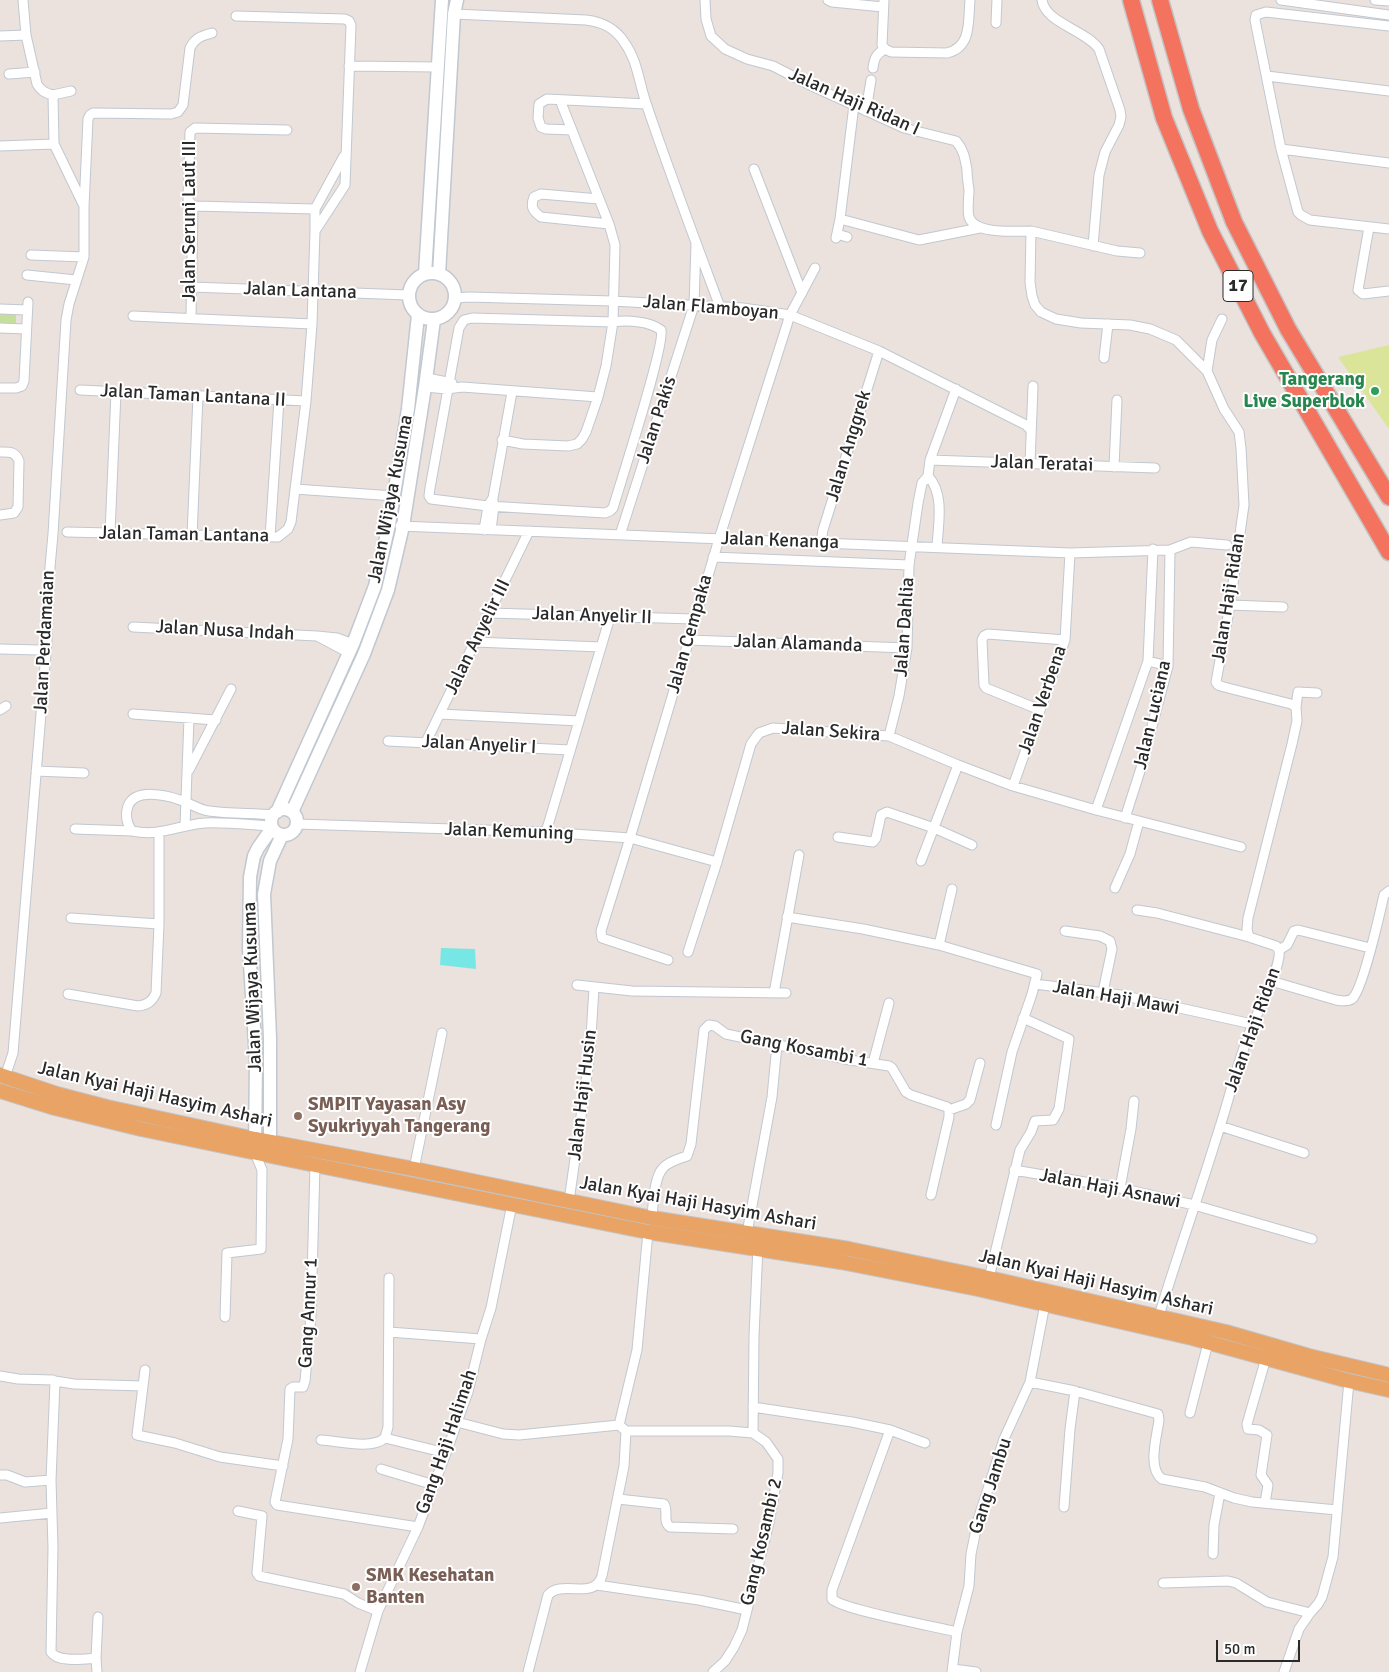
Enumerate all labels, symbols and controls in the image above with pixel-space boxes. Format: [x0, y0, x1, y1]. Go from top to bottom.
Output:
street label: Jalan Haji Ridan I [785, 63, 923, 141]
street label: Jalan Seruni Laut III [179, 140, 201, 302]
road number: 17 [1223, 270, 1253, 302]
street label: Jalan Lantana [243, 278, 357, 304]
street label: Jalan Flamboyan [642, 291, 780, 325]
place label: Tangerang Live Superblok [1243, 369, 1365, 413]
street label: Jalan Pakis [632, 374, 682, 466]
street label: Jalan Taman Lantana II [100, 380, 286, 412]
marker: Tangerang Live Superblok [1369, 385, 1381, 397]
street label: Jalan Anggrek [821, 388, 877, 504]
street label: Jalan Wijaya Kusuma [364, 413, 418, 585]
street label: Jalan Teratai [990, 451, 1094, 477]
street label: Jalan Taman Lantana [99, 522, 269, 548]
street label: Jalan Kenanga [721, 528, 839, 554]
street label: Jalan Haji Ridan [1207, 531, 1251, 665]
street label: Jalan Perdamaian [30, 570, 60, 714]
street label: Jalan Cempaka [662, 572, 718, 696]
street label: Jalan Anyelir III [440, 575, 516, 699]
street label: Jalan Dahlia [890, 576, 920, 678]
street label: Jalan Anyelir II [532, 603, 652, 629]
street label: Jalan Nusa Indah [155, 616, 295, 646]
street label: Jalan Alamanda [733, 630, 863, 658]
street label: Jalan Verbena [1014, 643, 1072, 757]
street label: Jalan Luciana [1129, 658, 1177, 772]
street label: Jalan Sekira [781, 717, 881, 747]
street label: Jalan Anyelir I [421, 731, 537, 759]
street label: Jalan Kemuning [444, 818, 574, 846]
street label: Jalan Wijaya Kusuma [239, 901, 267, 1073]
street label: Jalan Haji Ridan [1220, 964, 1286, 1096]
street label: Jalan Haji Mawi [1051, 976, 1181, 1020]
street label: Gang Kosambi 1 [738, 1025, 870, 1073]
street label: Jalan Haji Husin [564, 1028, 602, 1162]
street label: Jalan Kyai Haji Hasyim Ashari [36, 1057, 274, 1133]
place label: SMPIT Yayasan Asy Syukriyyah Tangerang [308, 1094, 490, 1138]
marker: SMPIT Yayasan Asy Syukriyyah Tangerang [292, 1110, 304, 1122]
street label: Jalan Haji Asnawi [1037, 1164, 1183, 1214]
street label: Jalan Kyai Haji Hasyim Ashari [578, 1172, 818, 1236]
street label: Jalan Kyai Haji Hasyim Ashari [977, 1245, 1215, 1321]
street label: Gang Annur 1 [295, 1257, 323, 1369]
street label: Gang Haji Halimah [412, 1367, 482, 1517]
street label: Gang Jambu [965, 1435, 1017, 1537]
street label: Gang Kosambi 2 [736, 1476, 788, 1608]
place label: SMK Kesehatan Banten [366, 1565, 494, 1609]
marker: SMK Kesehatan Banten [350, 1581, 362, 1593]
scale bar [1219, 1630, 1303, 1662]
text: 50 m [1224, 1640, 1255, 1658]

